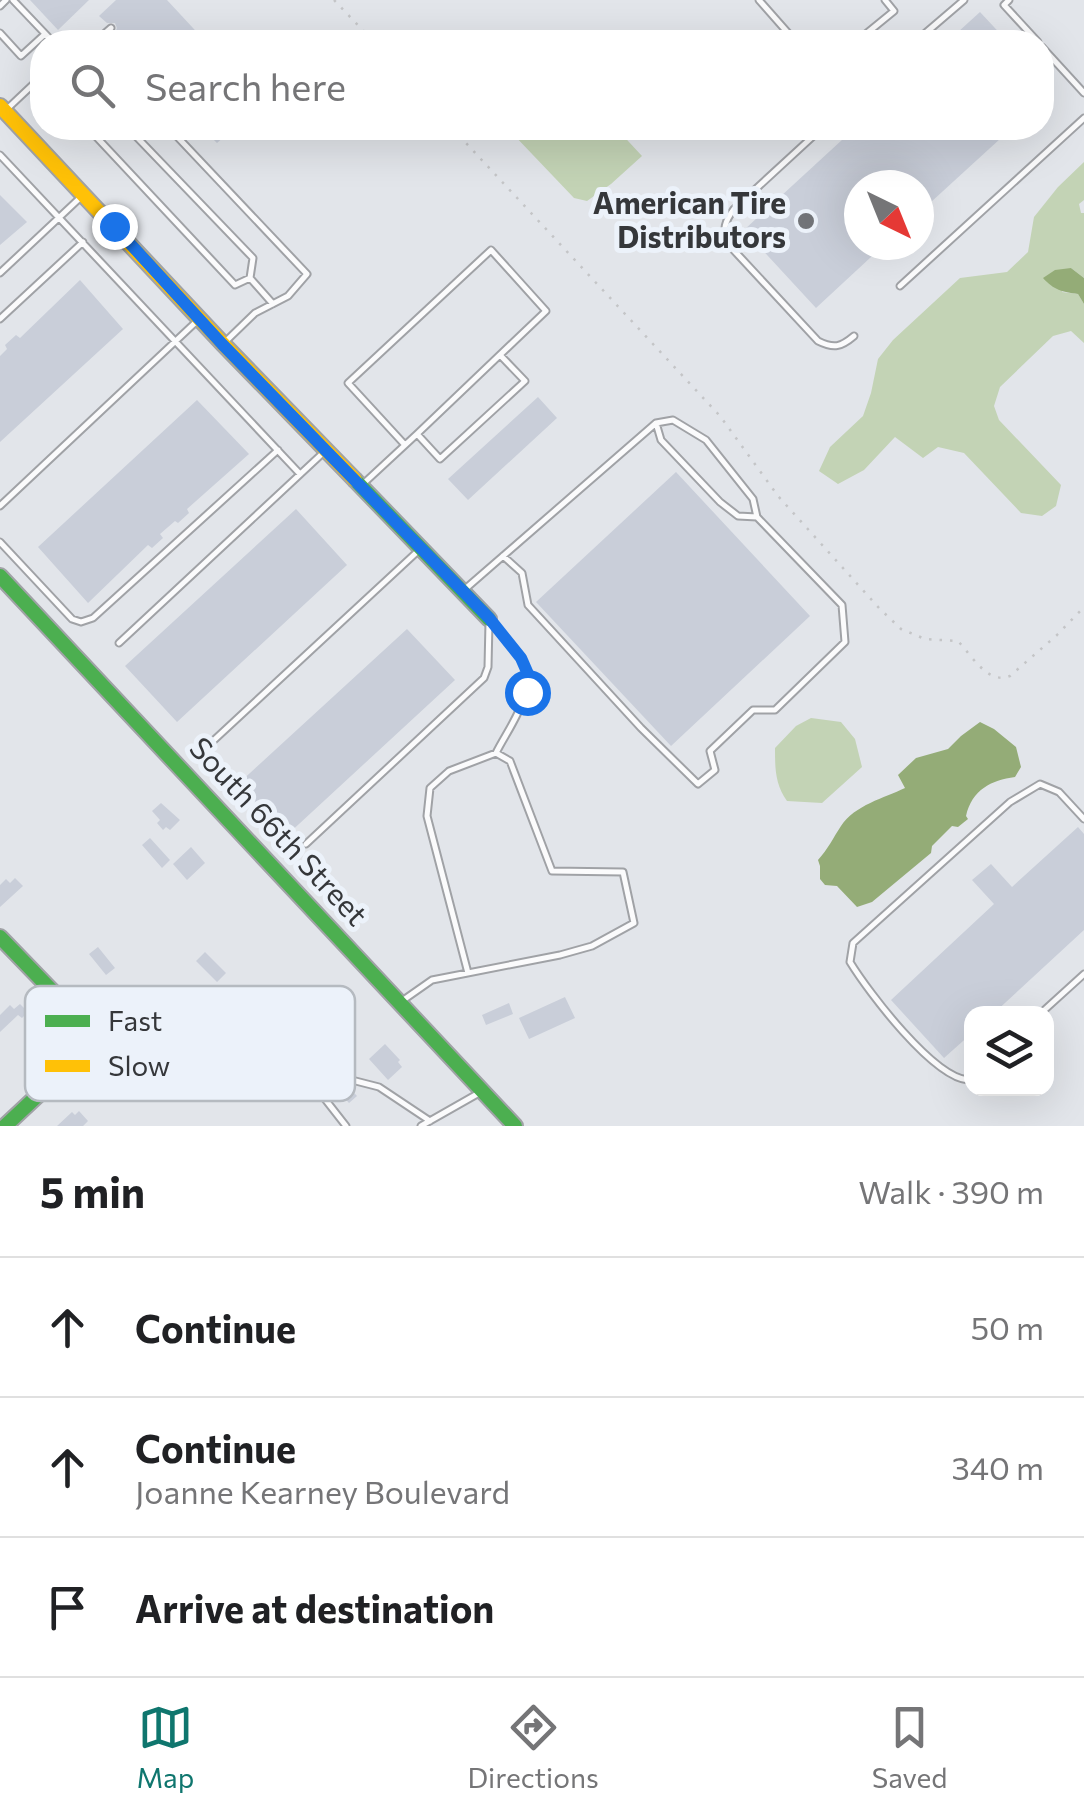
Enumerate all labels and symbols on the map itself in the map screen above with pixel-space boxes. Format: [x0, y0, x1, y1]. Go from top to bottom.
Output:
north arrow [844, 170, 934, 260]
place label: American Tire Distributors [593, 183, 786, 254]
route end [92, 204, 138, 250]
marker: American Tire Distributors [795, 210, 817, 232]
route start [505, 670, 551, 716]
street label: South 66th Street [183, 728, 377, 932]
legend [25, 986, 355, 1101]
text: Fast [108, 1003, 162, 1037]
text: Slow [108, 1048, 170, 1082]

